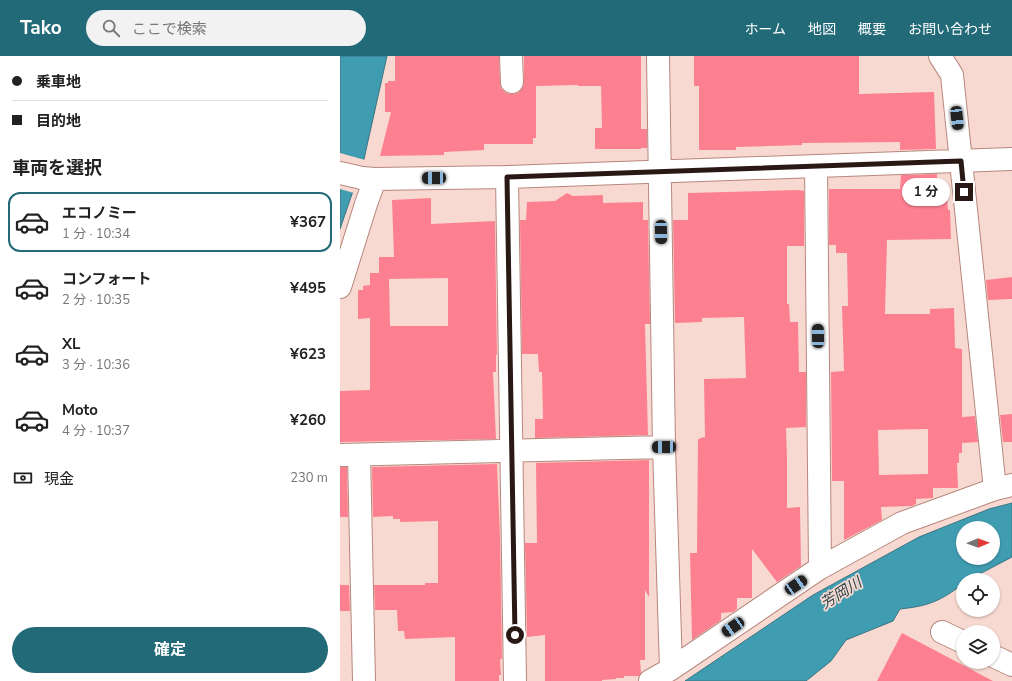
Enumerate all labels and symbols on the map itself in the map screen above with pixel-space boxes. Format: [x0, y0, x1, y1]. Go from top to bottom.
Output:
car [950, 105, 964, 131]
car [422, 172, 446, 184]
callout: 1 分 [902, 178, 950, 206]
route end [955, 183, 973, 201]
car [655, 220, 667, 244]
car [812, 324, 824, 348]
car [652, 441, 676, 453]
north arrow [956, 521, 1000, 565]
water label: 芳岡川 [817, 572, 867, 613]
car [783, 573, 809, 597]
car [720, 615, 746, 639]
route start [506, 626, 524, 644]

